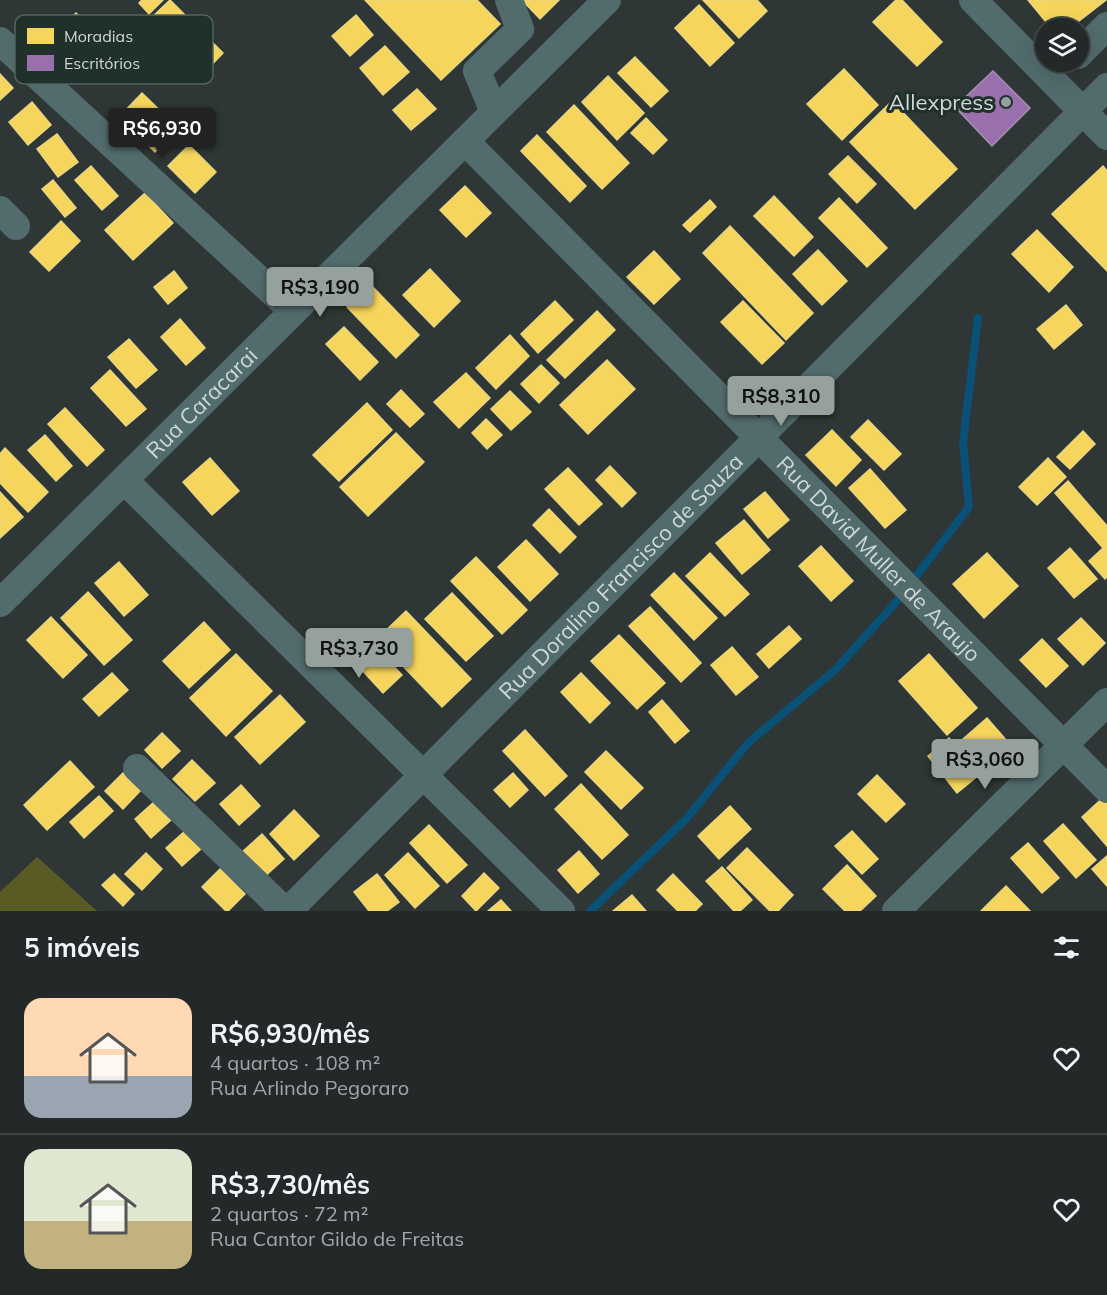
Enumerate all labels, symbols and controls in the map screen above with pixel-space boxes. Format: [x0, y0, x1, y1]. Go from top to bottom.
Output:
legend [15, 15, 213, 84]
map controls [1035, 18, 1089, 72]
button: layers [1035, 18, 1089, 72]
text: Moradias [64, 26, 133, 46]
text: Escritórios [64, 53, 140, 73]
place label: Allexpress [889, 88, 994, 116]
marker: Allexpress [999, 95, 1013, 109]
pin: R$6,930 [107, 108, 217, 159]
text: R$6,930 [123, 115, 202, 140]
pin: R$3,190 [265, 267, 375, 318]
text: R$3,190 [281, 274, 360, 299]
street label: Rua Caracarai [140, 341, 263, 464]
pin: R$8,310 [726, 376, 836, 427]
text: R$8,310 [742, 383, 821, 408]
street label: Rua Doralino Francisco de Souza [493, 447, 749, 705]
street label: Rua David Muller de Araujo [771, 450, 987, 668]
pin: R$3,730 [304, 628, 414, 679]
text: R$3,730 [320, 635, 399, 660]
pin: R$3,060 [930, 739, 1040, 790]
text: R$3,060 [946, 746, 1025, 771]
text: 5 imóveis [24, 931, 140, 964]
icon: filters [1050, 931, 1083, 964]
text: R$6,930/mês [210, 1017, 370, 1050]
icon: home [72, 1022, 144, 1094]
icon: heart [1050, 1042, 1083, 1075]
text: 4 quartos · 108 m² [210, 1050, 380, 1075]
text: Rua Arlindo Pegoraro [210, 1075, 409, 1100]
text: R$3,730/mês [210, 1168, 370, 1201]
icon: home [72, 1173, 144, 1245]
icon: heart [1050, 1193, 1083, 1226]
text: 2 quartos · 72 m² [210, 1201, 368, 1226]
text: Rua Cantor Gildo de Freitas [210, 1226, 464, 1251]

